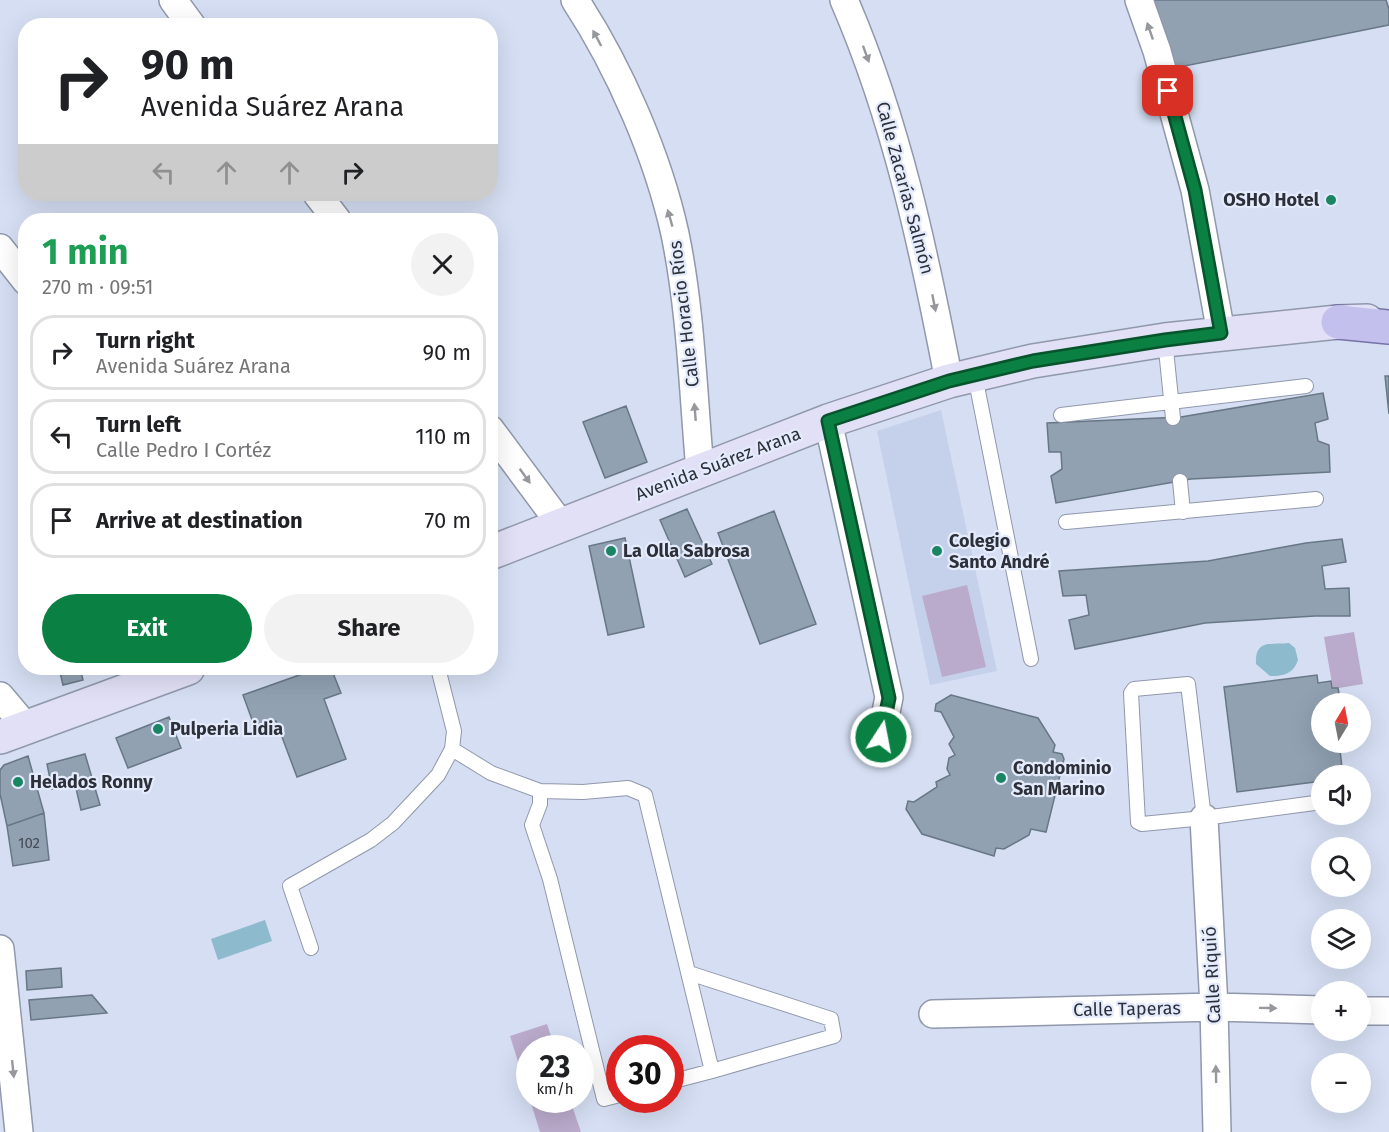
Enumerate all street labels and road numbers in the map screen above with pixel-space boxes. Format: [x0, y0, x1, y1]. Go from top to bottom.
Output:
street label: Calle Zacarías Salmón [871, 99, 939, 277]
street label: Calle Horacio Ríos [664, 240, 704, 388]
street label: Avenida Suárez Arana [632, 422, 804, 506]
street label: Calle Riquió [1198, 926, 1226, 1024]
street label: Calle Taperas [1073, 997, 1181, 1021]

